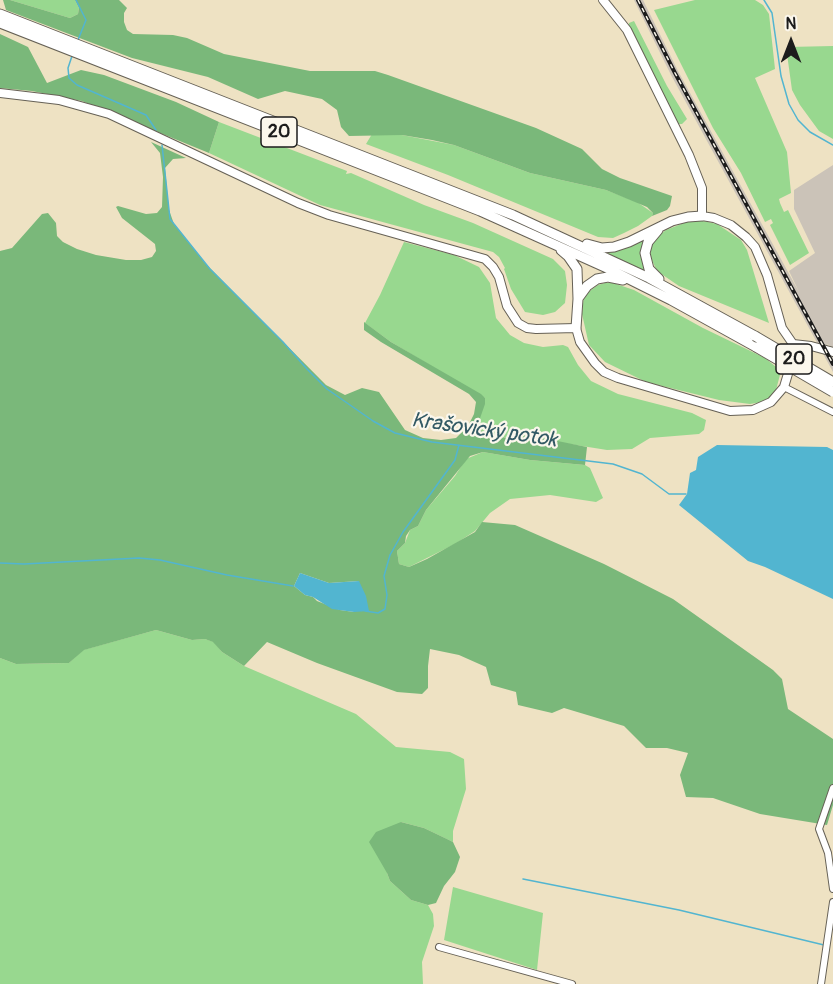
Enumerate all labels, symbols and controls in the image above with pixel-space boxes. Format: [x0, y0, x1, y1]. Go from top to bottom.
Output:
north arrow [761, 12, 821, 72]
text: N [786, 14, 796, 34]
road number: 20 [261, 117, 297, 147]
road number: 20 [776, 344, 812, 374]
water label: Krašovický potok [410, 408, 558, 454]

